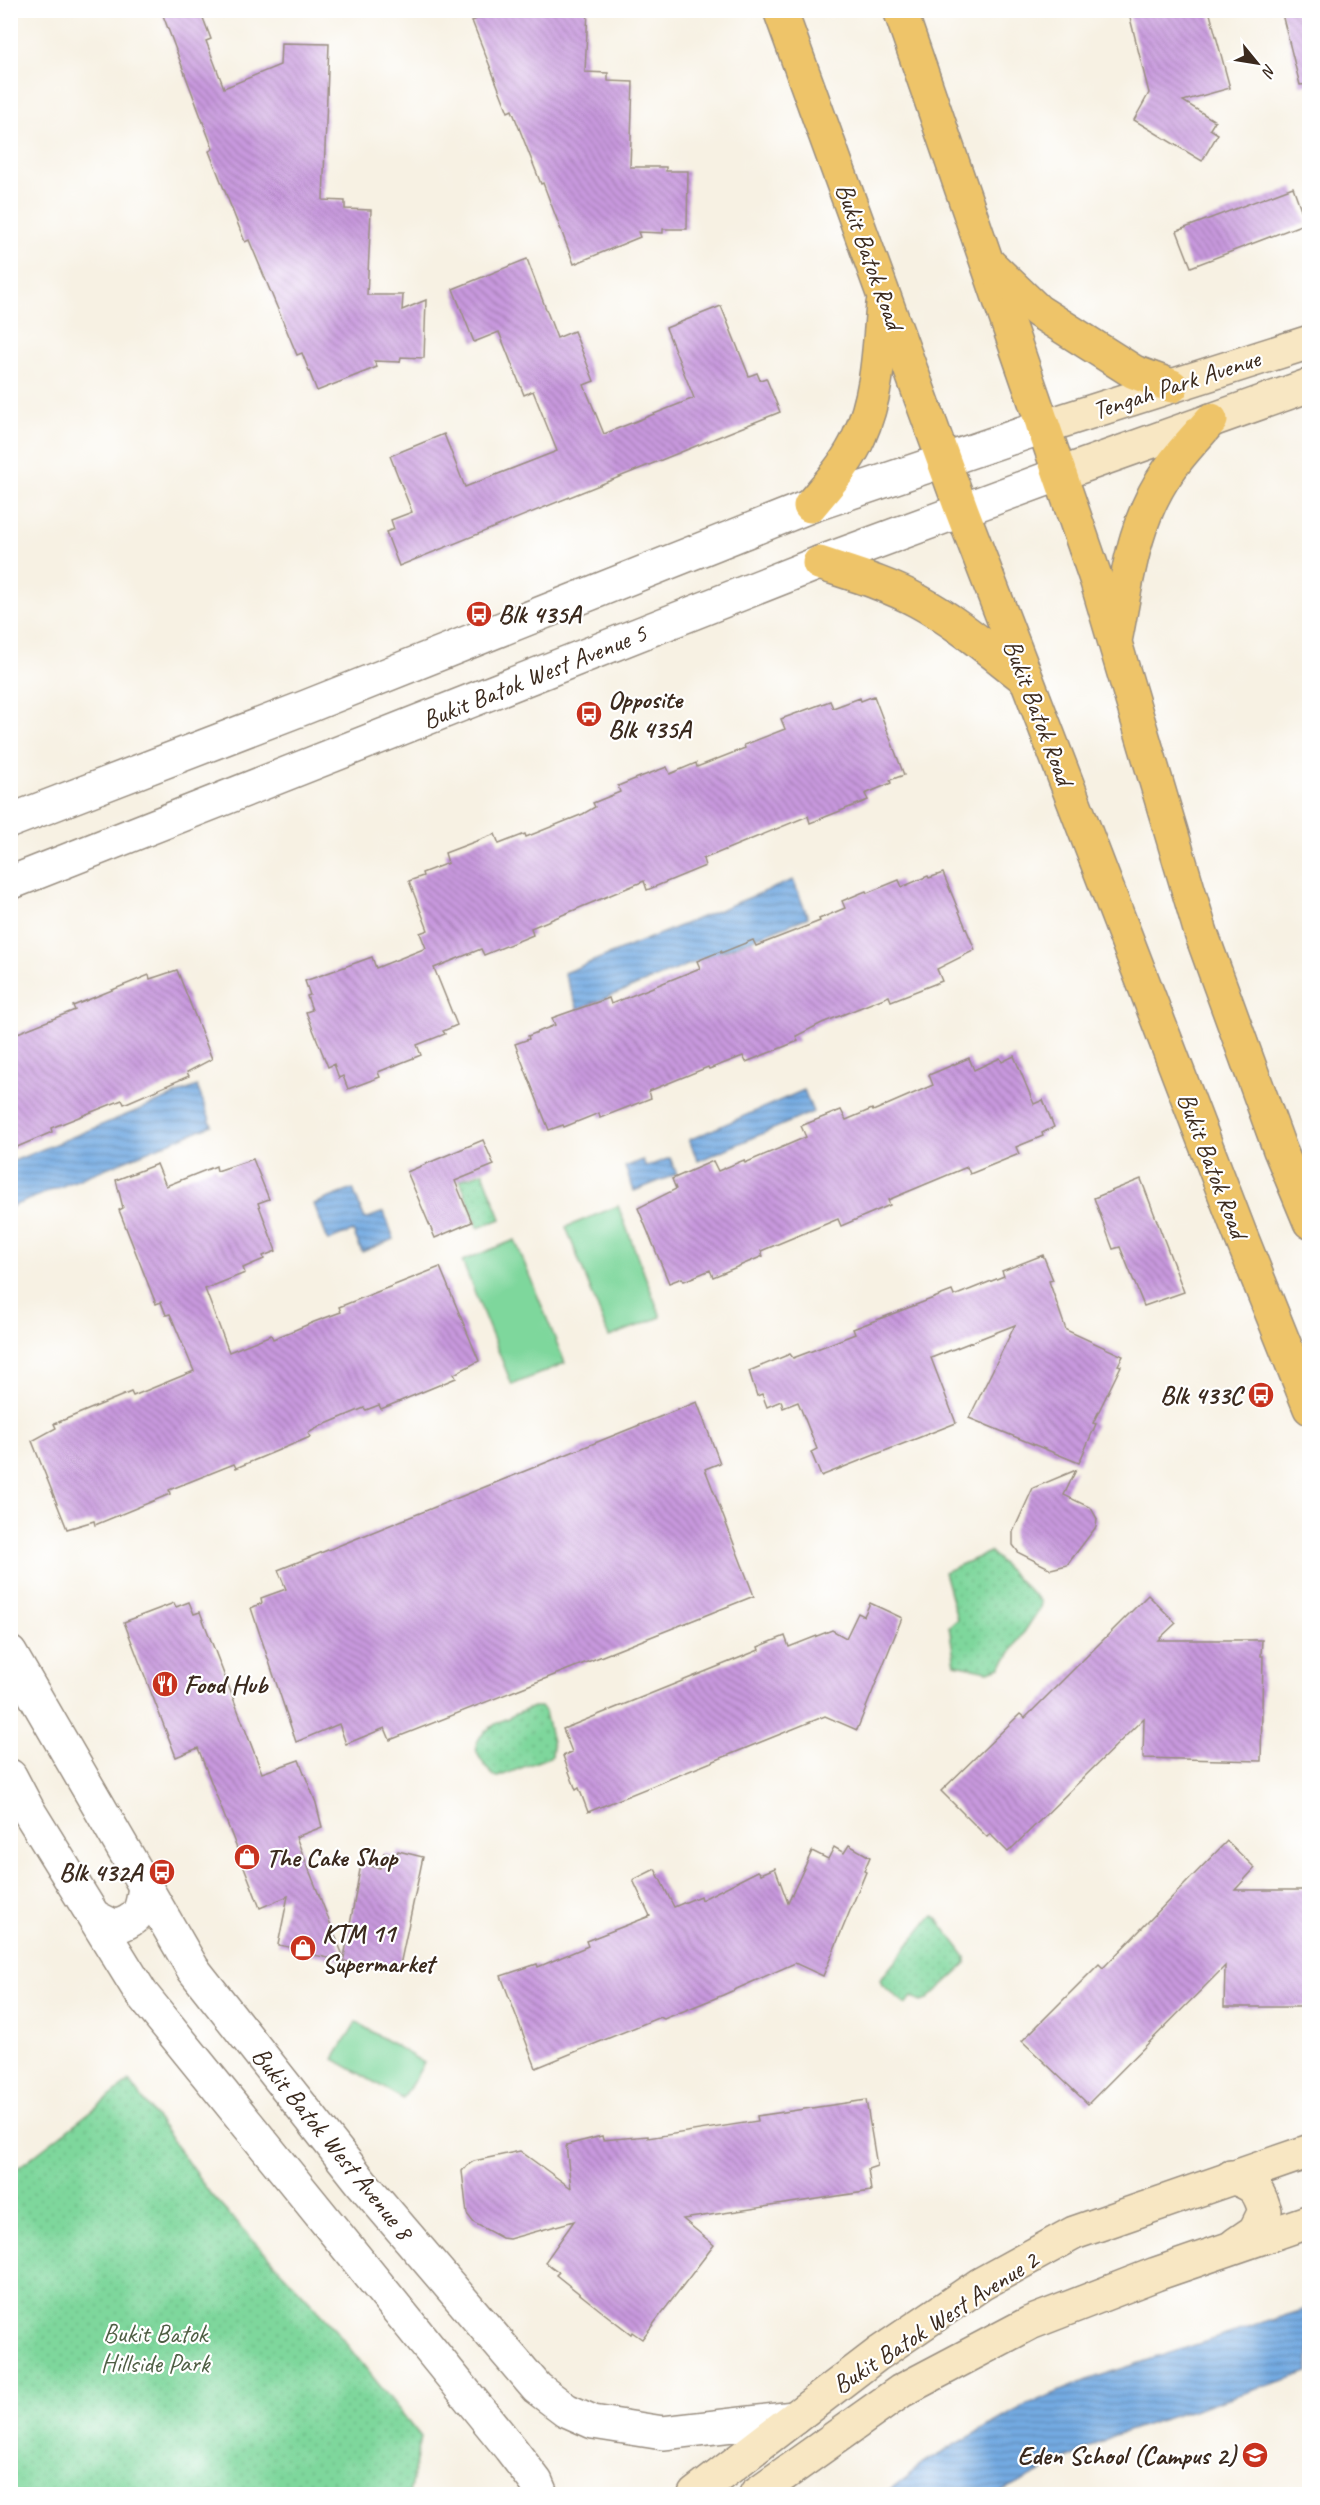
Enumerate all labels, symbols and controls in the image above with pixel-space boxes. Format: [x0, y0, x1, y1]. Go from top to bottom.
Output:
north arrow [1227, 33, 1287, 93]
text: N [1256, 61, 1280, 82]
street label: Bukit Batok Road [828, 179, 912, 337]
street label: Tengah Park Avenue [1088, 341, 1266, 427]
place label: Blk 435A [498, 598, 582, 631]
bus stop icon: Blk 435A [464, 599, 494, 629]
street label: Bukit Batok West Avenue 5 [417, 616, 652, 737]
street label: Bukit Batok Road [996, 635, 1083, 793]
place label: Opposite Blk 435A [608, 683, 692, 746]
bus stop icon: Opposite Blk 435A [574, 699, 604, 729]
street label: Bukit Batok Road [1170, 1088, 1257, 1246]
place label: Blk 433C [1160, 1379, 1246, 1412]
bus stop icon: Blk 433C [1246, 1380, 1276, 1410]
place label: Food Hub [184, 1668, 269, 1701]
restaurant icon: Food Hub [150, 1669, 180, 1699]
place label: The Cake Shop [266, 1841, 399, 1874]
shop icon: The Cake Shop [232, 1842, 262, 1872]
place label: Blk 432A [59, 1856, 144, 1889]
bus stop icon: Blk 432A [147, 1857, 177, 1887]
place label: KTM 11 Supermarket [322, 1917, 438, 1980]
shop icon: KTM 11 Supermarket [288, 1933, 318, 1963]
street label: Bukit Batok West Avenue 8 [245, 2040, 422, 2248]
street label: Bukit Batok West Avenue 2 [826, 2242, 1046, 2401]
park label: Bukit Batok Hillside Park [101, 2317, 212, 2380]
place label: Eden School (Campus 2) [1017, 2439, 1238, 2472]
school or university icon: Eden School (Campus 2) [1240, 2440, 1270, 2470]

